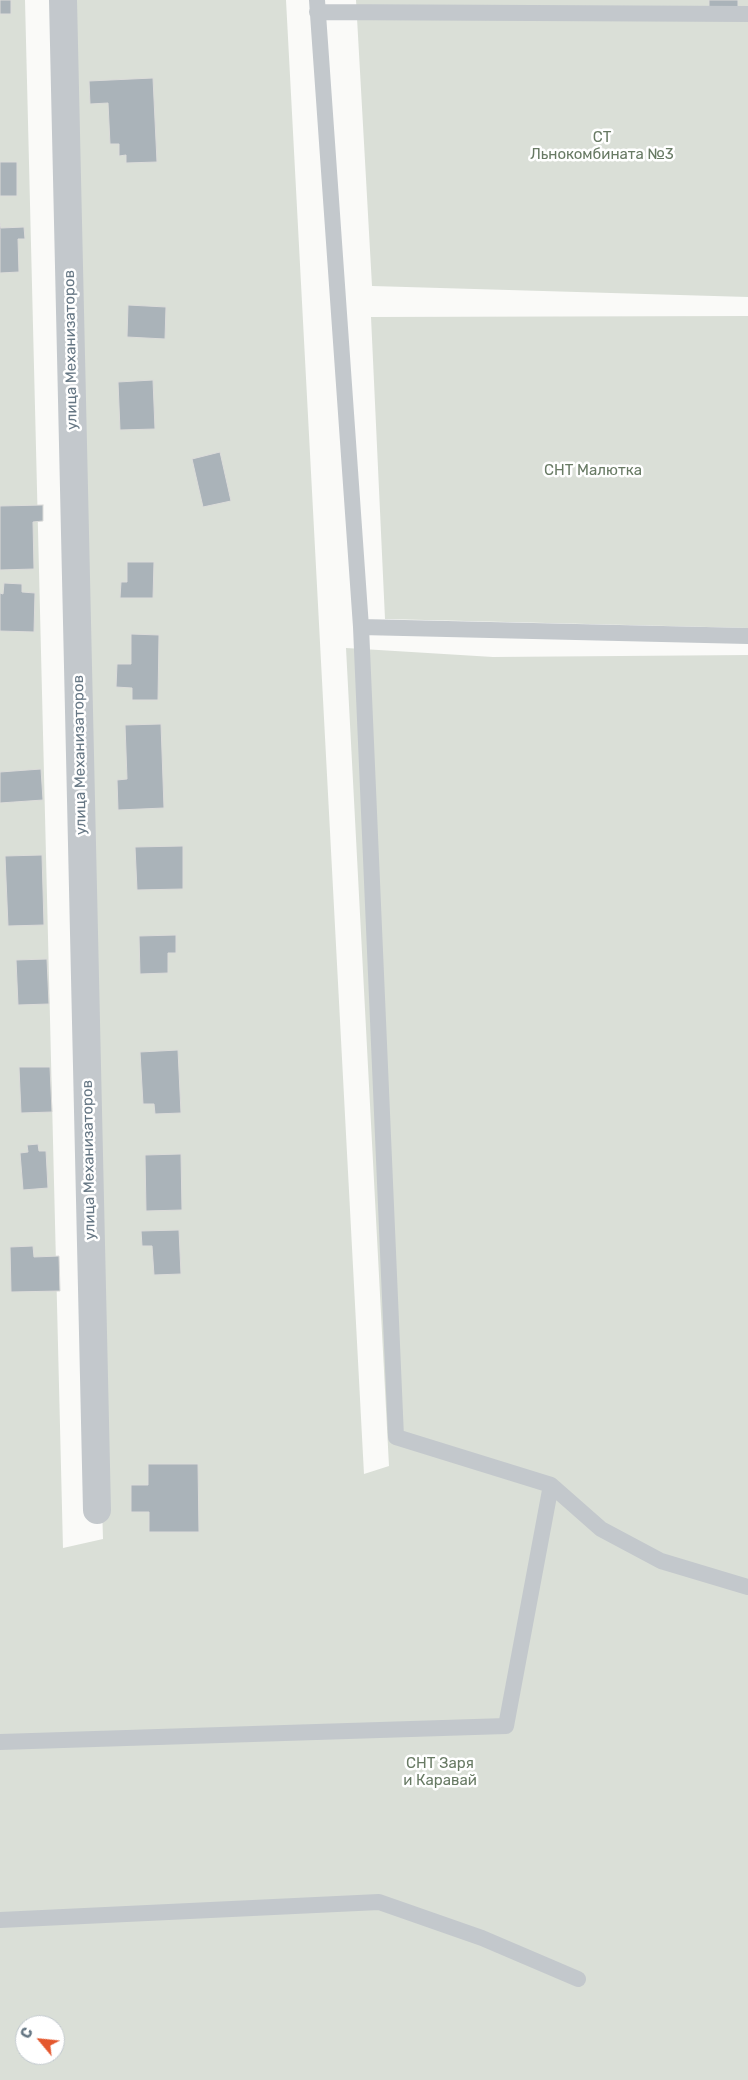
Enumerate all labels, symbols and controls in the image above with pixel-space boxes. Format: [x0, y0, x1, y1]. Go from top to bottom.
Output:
park label: СТ Льнокомбината №3 [530, 129, 674, 164]
street label: улица Механизаторов [61, 270, 81, 430]
park label: СНТ Малютка [544, 462, 642, 480]
street label: улица Механизаторов [70, 675, 90, 835]
street label: улица Механизаторов [79, 1080, 99, 1240]
park label: СНТ Заря и Каравай [403, 1755, 477, 1790]
north arrow [15, 2015, 65, 2065]
text: С [17, 2025, 37, 2042]

